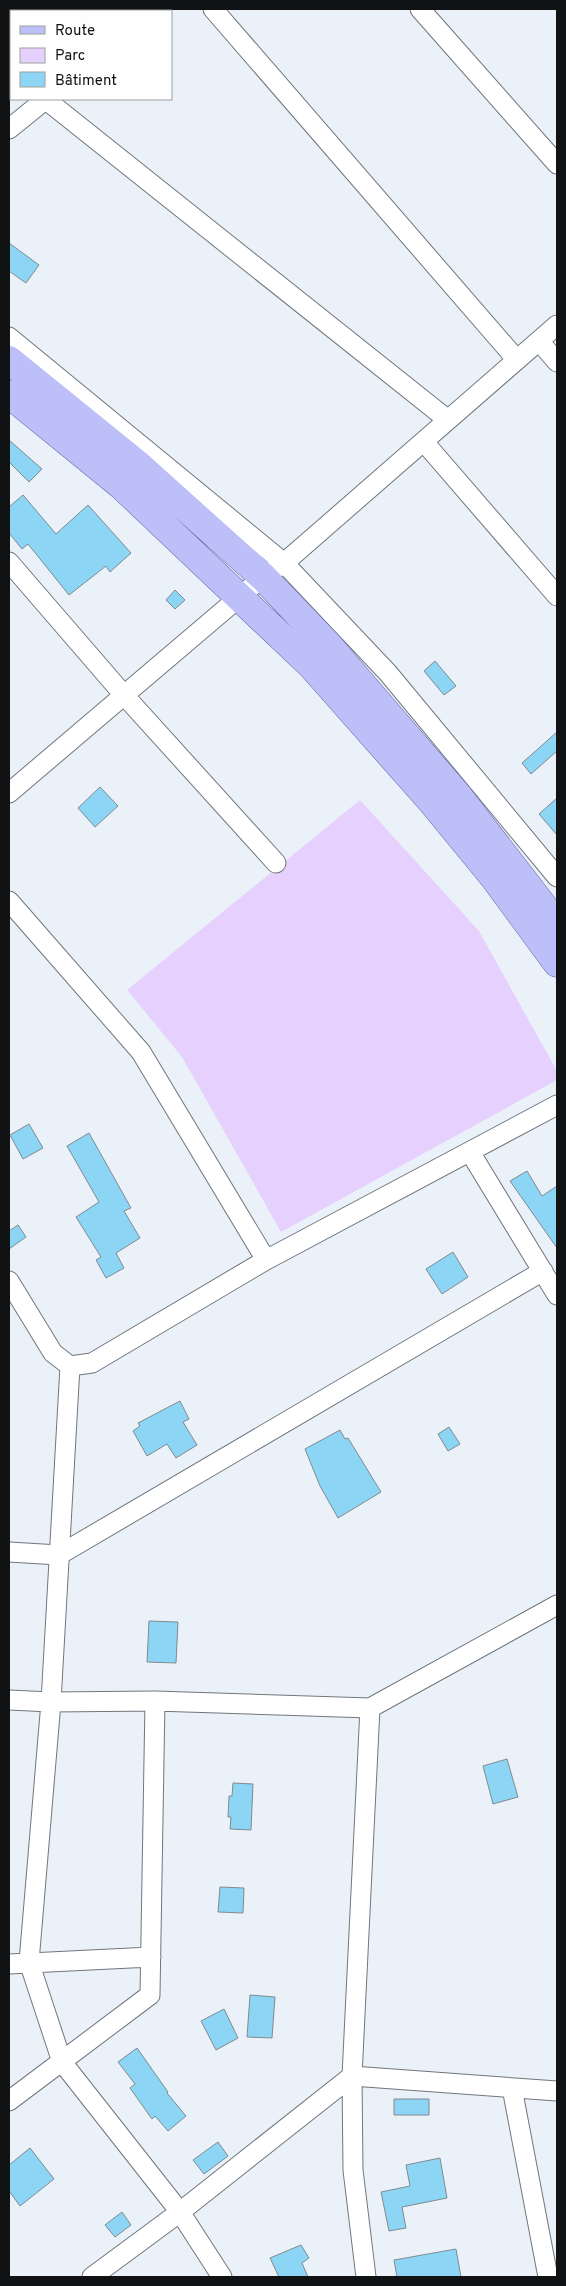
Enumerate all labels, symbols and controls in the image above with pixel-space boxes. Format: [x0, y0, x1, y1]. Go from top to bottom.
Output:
legend [10, 10, 172, 100]
text: Route [55, 22, 95, 41]
text: Parc [55, 47, 85, 66]
text: Bâtiment [55, 72, 117, 91]

